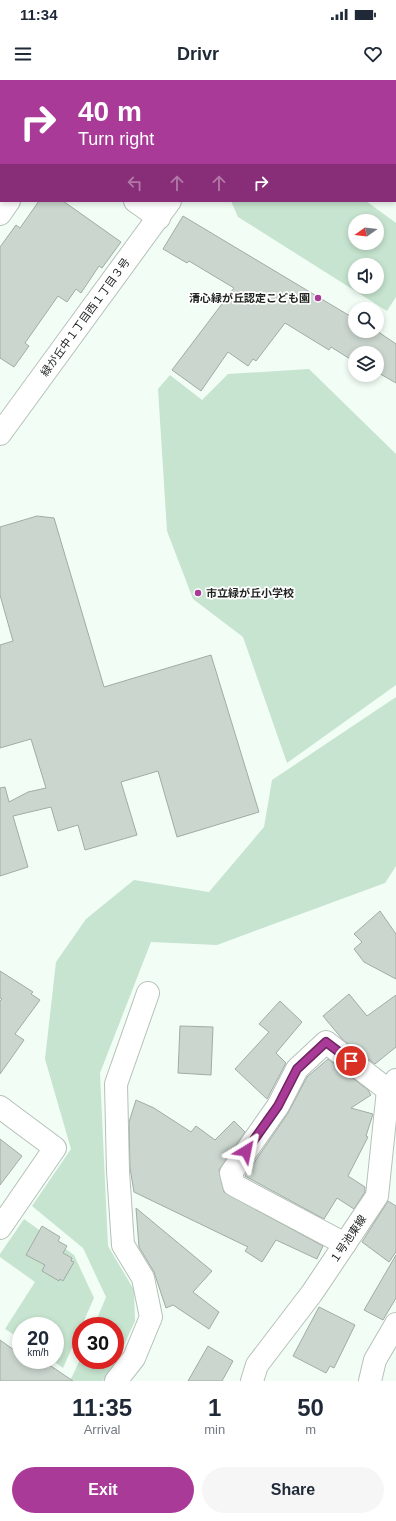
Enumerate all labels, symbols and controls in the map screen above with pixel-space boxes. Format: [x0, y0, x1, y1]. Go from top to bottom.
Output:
text: 11:34 [20, 6, 58, 23]
icon: menu [12, 43, 34, 65]
icon: heart [362, 43, 384, 65]
text: Drivr [177, 44, 219, 64]
icon: right [12, 96, 64, 148]
text: 40 m [78, 96, 142, 127]
text: Turn right [78, 129, 154, 149]
icon: left [124, 172, 146, 194]
icon: ahead [166, 172, 188, 194]
icon: ahead [208, 172, 230, 194]
icon: right [250, 172, 272, 194]
north arrow [348, 214, 384, 250]
map controls [348, 214, 384, 382]
street label: 緑が丘中１丁目西１丁目３号 [38, 256, 132, 378]
button: sound [348, 258, 384, 294]
place label: 清心緑が丘認定こども園 [189, 292, 310, 304]
marker: 清心緑が丘認定こども園 [313, 293, 323, 303]
button: search [348, 302, 384, 338]
button: layers [348, 346, 384, 382]
place label: 市立緑が丘小学校 [206, 587, 294, 599]
marker: 市立緑が丘小学校 [193, 588, 203, 598]
pin [334, 1044, 368, 1078]
icon: arrive [340, 1050, 362, 1072]
position arrow [225, 1130, 267, 1172]
street label: １号池東線 [328, 1213, 368, 1265]
speed limit sign: 30 [72, 1317, 124, 1369]
text: 20 [27, 1327, 49, 1349]
text: km/h [27, 1347, 49, 1358]
text: 11:35 [72, 1394, 132, 1421]
text: 1 [208, 1394, 221, 1421]
text: 50 [297, 1394, 324, 1421]
text: Arrival [84, 1422, 121, 1437]
text: min [204, 1422, 225, 1437]
text: m [305, 1422, 316, 1437]
button: Exit [12, 1467, 194, 1513]
button: Share [202, 1467, 384, 1513]

